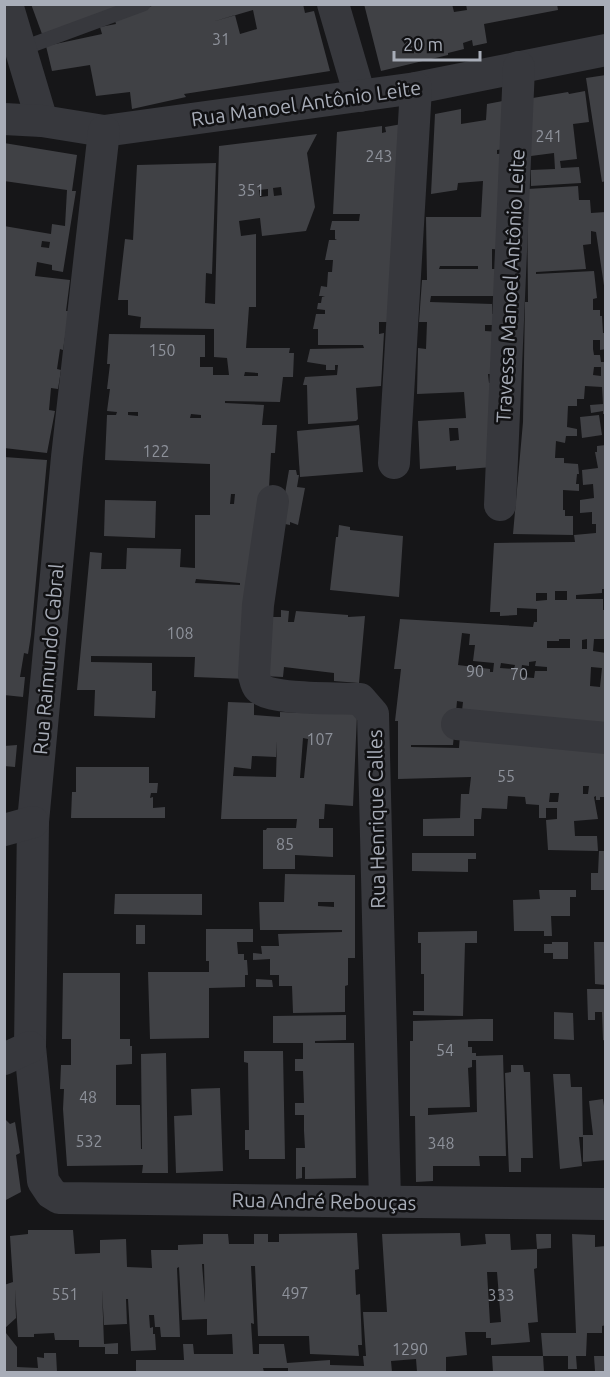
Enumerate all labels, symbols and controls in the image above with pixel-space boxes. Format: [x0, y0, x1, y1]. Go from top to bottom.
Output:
scale bar [394, 24, 480, 62]
house number: 31 [212, 30, 230, 48]
text: 20 m [403, 34, 443, 54]
street label: Rua Manoel Antônio Leite [190, 75, 422, 131]
house number: 241 [535, 127, 563, 145]
house number: 243 [365, 147, 393, 165]
street label: Travessa Manoel Antônio Leite [491, 148, 529, 424]
house number: 351 [237, 181, 265, 199]
house number: 150 [148, 341, 176, 359]
house number: 122 [142, 442, 170, 460]
street label: Rua Raimundo Cabral [28, 562, 68, 756]
house number: 108 [166, 624, 194, 642]
house number: 90 [466, 662, 484, 680]
house number: 70 [510, 665, 528, 683]
street label: Rua Henrique Calles [363, 729, 389, 909]
house number: 107 [306, 730, 334, 748]
house number: 55 [497, 767, 515, 785]
house number: 85 [276, 835, 294, 853]
house number: 54 [436, 1041, 454, 1059]
house number: 48 [79, 1088, 97, 1106]
house number: 532 [75, 1132, 103, 1150]
house number: 348 [427, 1134, 455, 1152]
street label: Rua André Rebouças [232, 1188, 416, 1214]
house number: 497 [281, 1284, 309, 1302]
house number: 551 [51, 1285, 79, 1303]
house number: 333 [487, 1286, 515, 1304]
house number: 1290 [392, 1340, 428, 1358]

